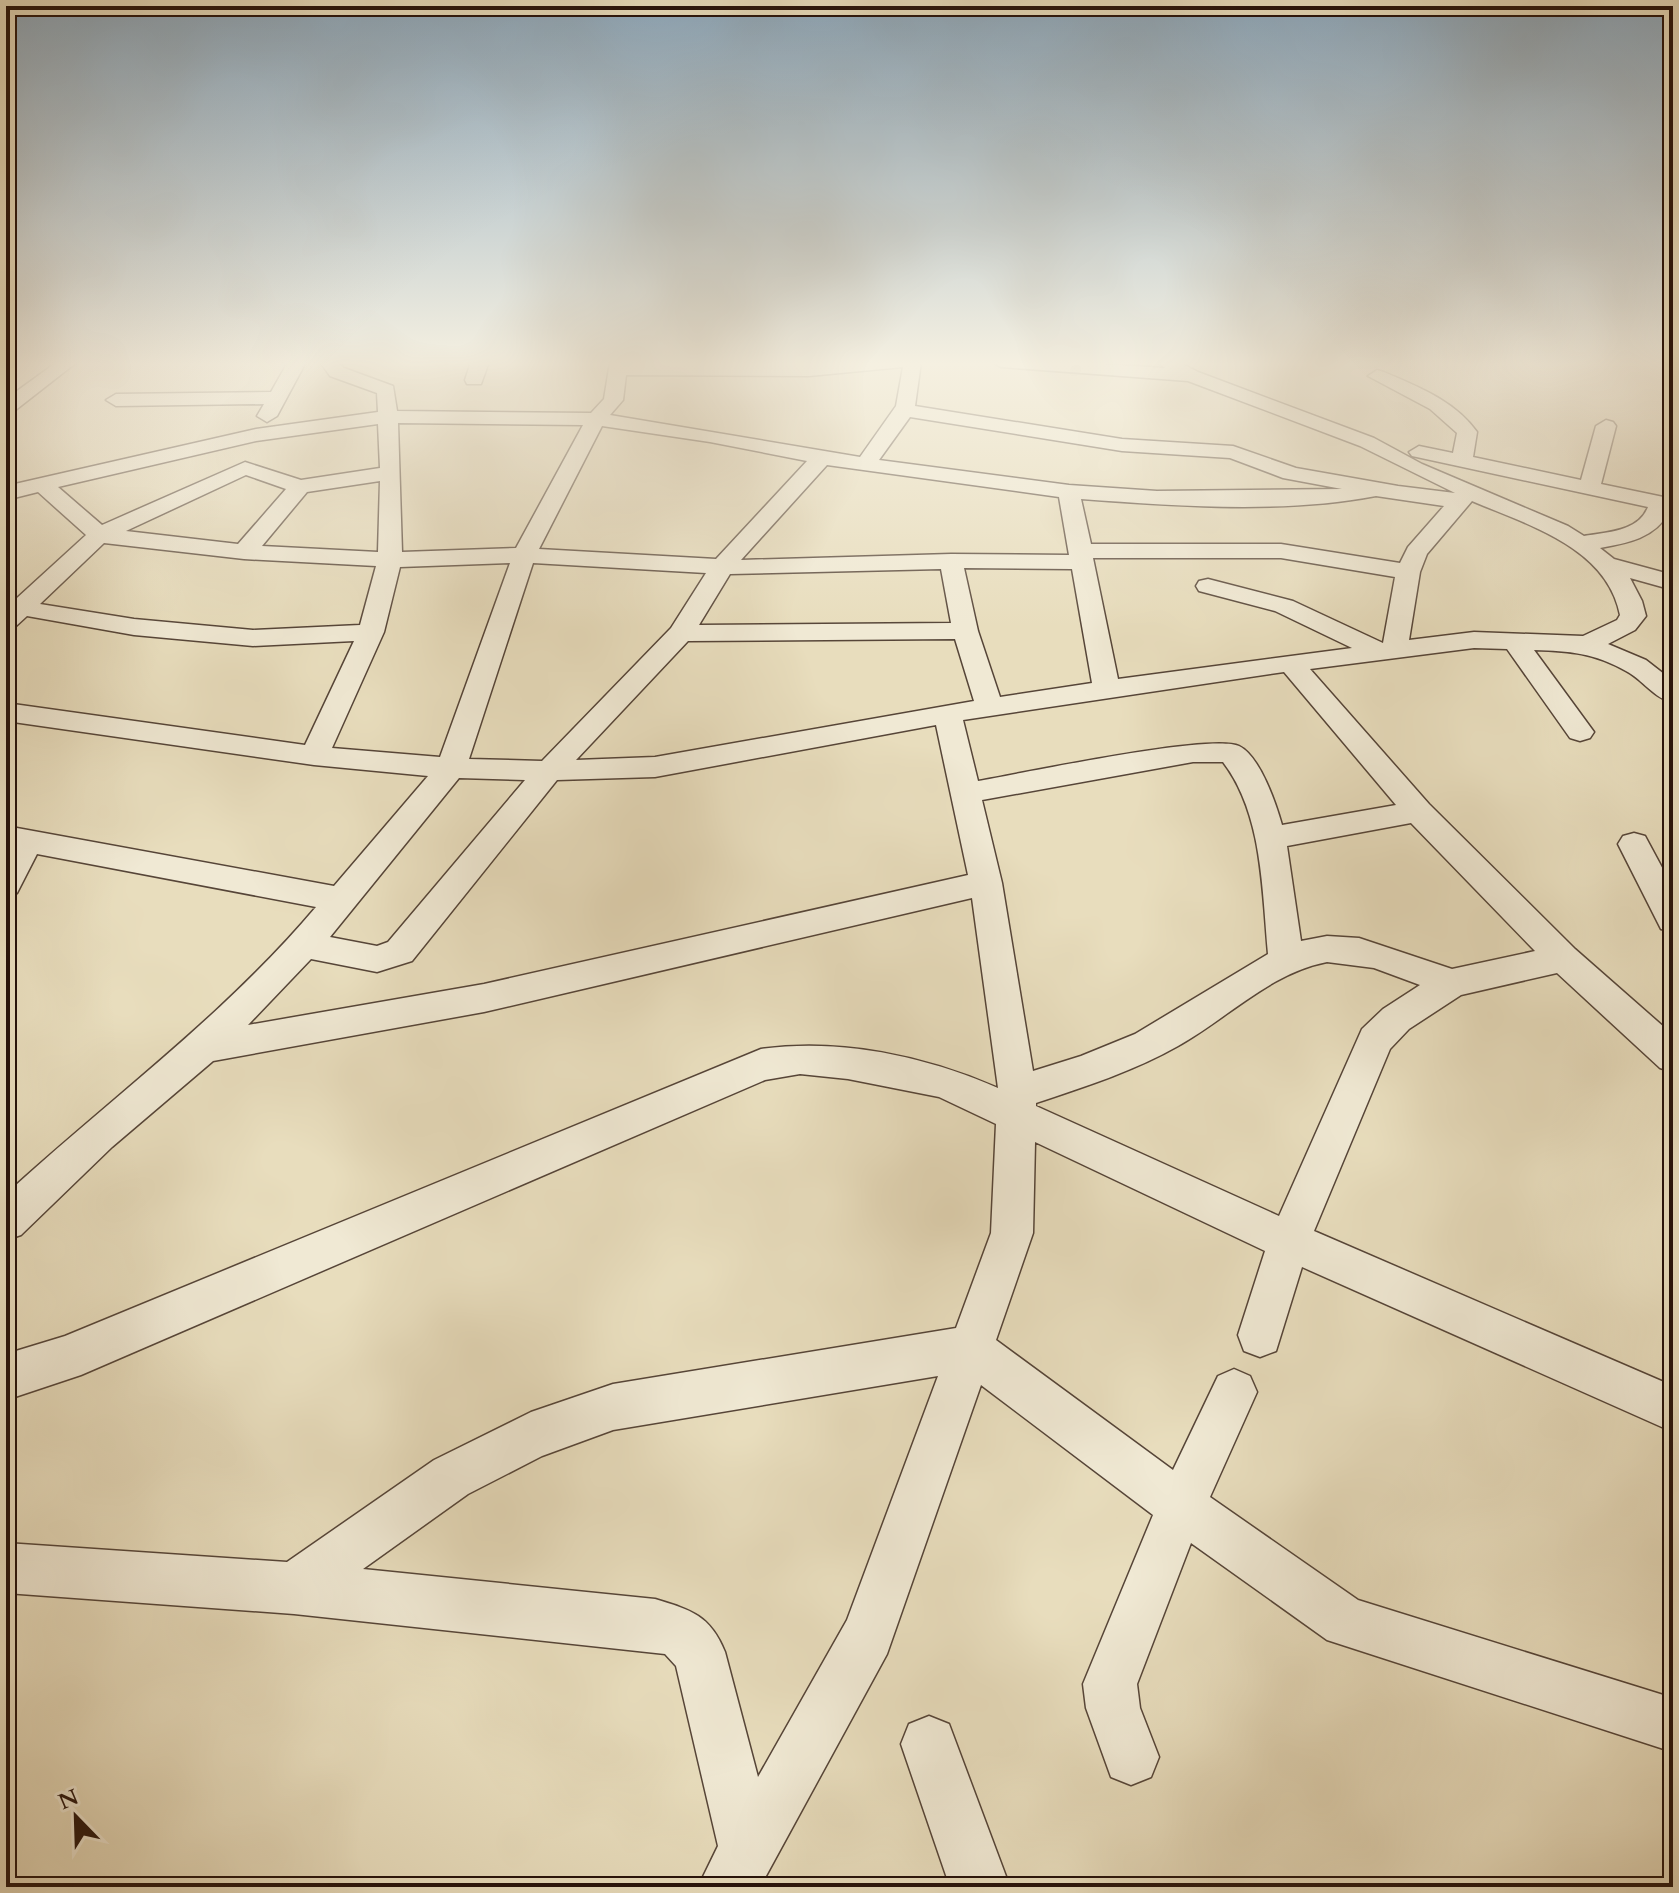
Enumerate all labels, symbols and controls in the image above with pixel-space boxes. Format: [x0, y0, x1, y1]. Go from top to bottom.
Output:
north arrow [36, 1777, 116, 1857]
text: N [54, 1782, 83, 1817]

